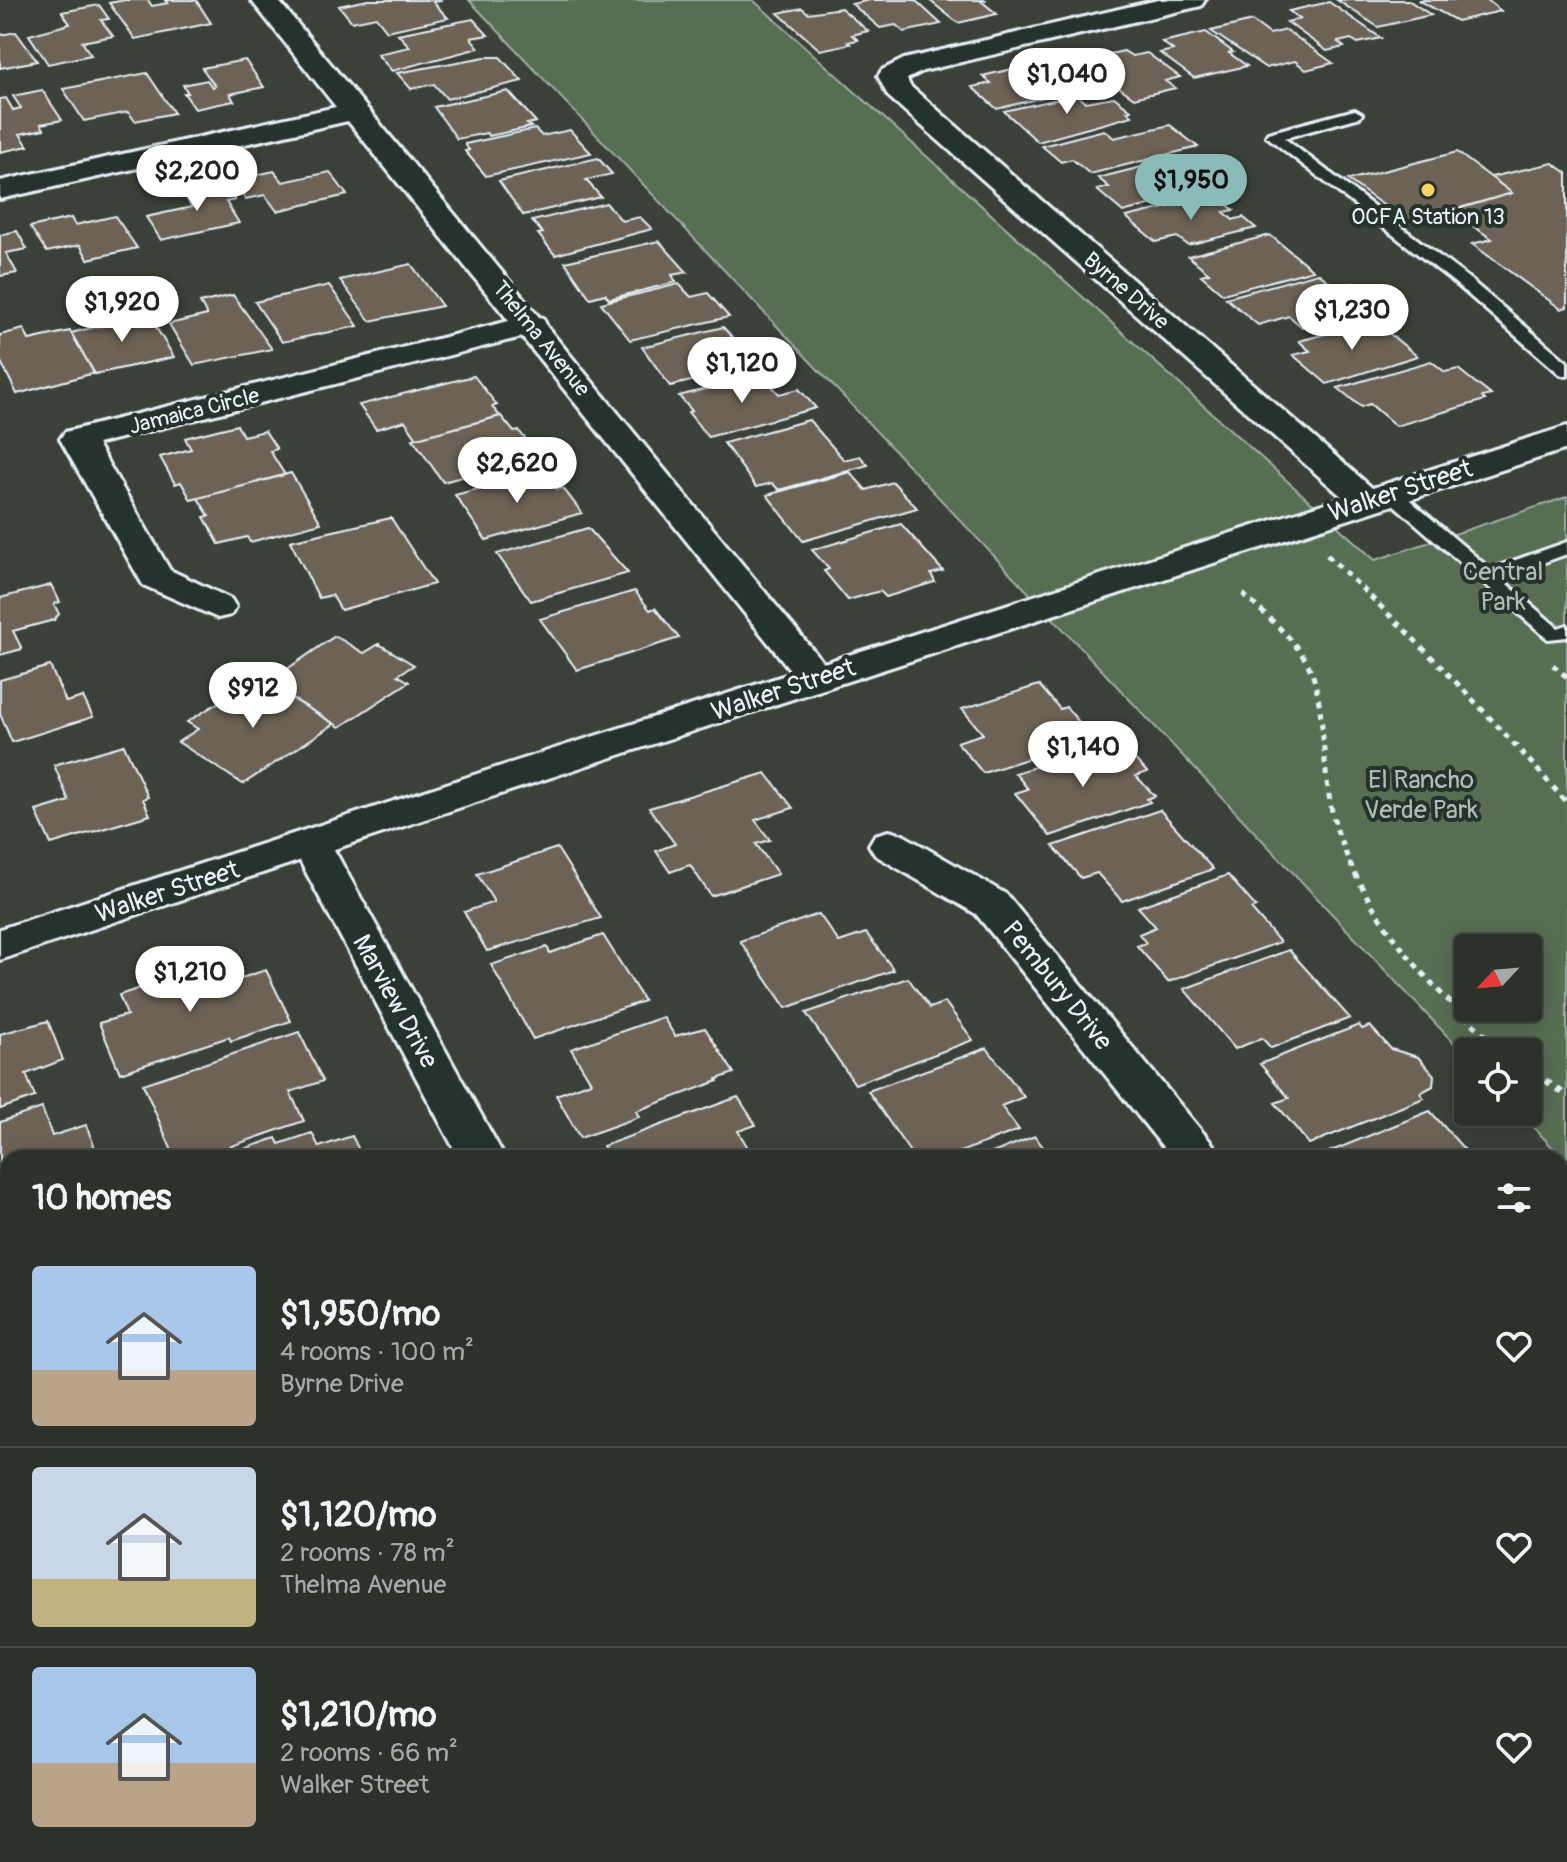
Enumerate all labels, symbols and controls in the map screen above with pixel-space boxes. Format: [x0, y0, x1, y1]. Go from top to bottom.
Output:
pin: $1,040 [1002, 48, 1132, 116]
text: $1,040 [1026, 58, 1108, 90]
pin: $2,200 [132, 145, 262, 213]
pin: $1,950 [1126, 154, 1256, 222]
text: $2,200 [154, 155, 240, 187]
text: $1,950 [1153, 164, 1229, 196]
marker: OCFA Station 13 [1419, 181, 1437, 199]
place label: OCFA Station 13 [1351, 203, 1505, 231]
street label: Byrne Drive [1078, 246, 1175, 336]
street label: Thelma Avenue [486, 275, 596, 402]
pin: $1,920 [57, 276, 187, 344]
pin: $1,230 [1287, 284, 1417, 352]
text: $1,920 [84, 286, 160, 318]
text: $1,230 [1314, 294, 1390, 326]
pin: $1,120 [677, 337, 807, 405]
text: $1,120 [705, 347, 779, 379]
street label: Jamaica Circle [126, 381, 262, 441]
pin: $2,620 [452, 437, 582, 505]
text: $2,620 [476, 447, 558, 479]
street label: Walker Street [1324, 452, 1477, 529]
park label: Central Park [1463, 556, 1543, 618]
street label: Walker Street [707, 651, 860, 728]
pin: $912 [206, 662, 300, 730]
text: $912 [227, 672, 279, 704]
pin: $1,140 [1018, 721, 1148, 789]
text: $1,140 [1046, 731, 1120, 763]
park label: El Rancho Verde Park [1364, 764, 1478, 826]
street label: Walker Street [91, 853, 244, 930]
street label: Pembury Drive [995, 914, 1119, 1057]
street label: Marview Drive [345, 929, 445, 1074]
north arrow [1454, 934, 1542, 1022]
map controls [1454, 934, 1542, 1126]
pin: $1,210 [125, 946, 255, 1014]
text: $1,210 [153, 956, 227, 988]
button: locate [1454, 1038, 1542, 1126]
icon: filters [1492, 1176, 1536, 1220]
text: 10 homes [32, 1177, 171, 1220]
text: $1,950/mo [280, 1293, 440, 1336]
icon: home [96, 1298, 192, 1394]
icon: heart [1492, 1324, 1536, 1368]
text: 4 rooms · 100 m² [280, 1336, 474, 1368]
text: Byrne Drive [280, 1368, 404, 1400]
text: $1,120/mo [280, 1494, 437, 1537]
icon: home [96, 1499, 192, 1595]
icon: heart [1492, 1525, 1536, 1569]
text: 2 rooms · 78 m² [280, 1537, 455, 1569]
text: Thelma Avenue [280, 1569, 446, 1601]
text: $1,210/mo [280, 1694, 437, 1737]
icon: home [96, 1699, 192, 1795]
icon: heart [1492, 1725, 1536, 1769]
text: 2 rooms · 66 m² [280, 1737, 458, 1769]
text: Walker Street [280, 1769, 430, 1801]

